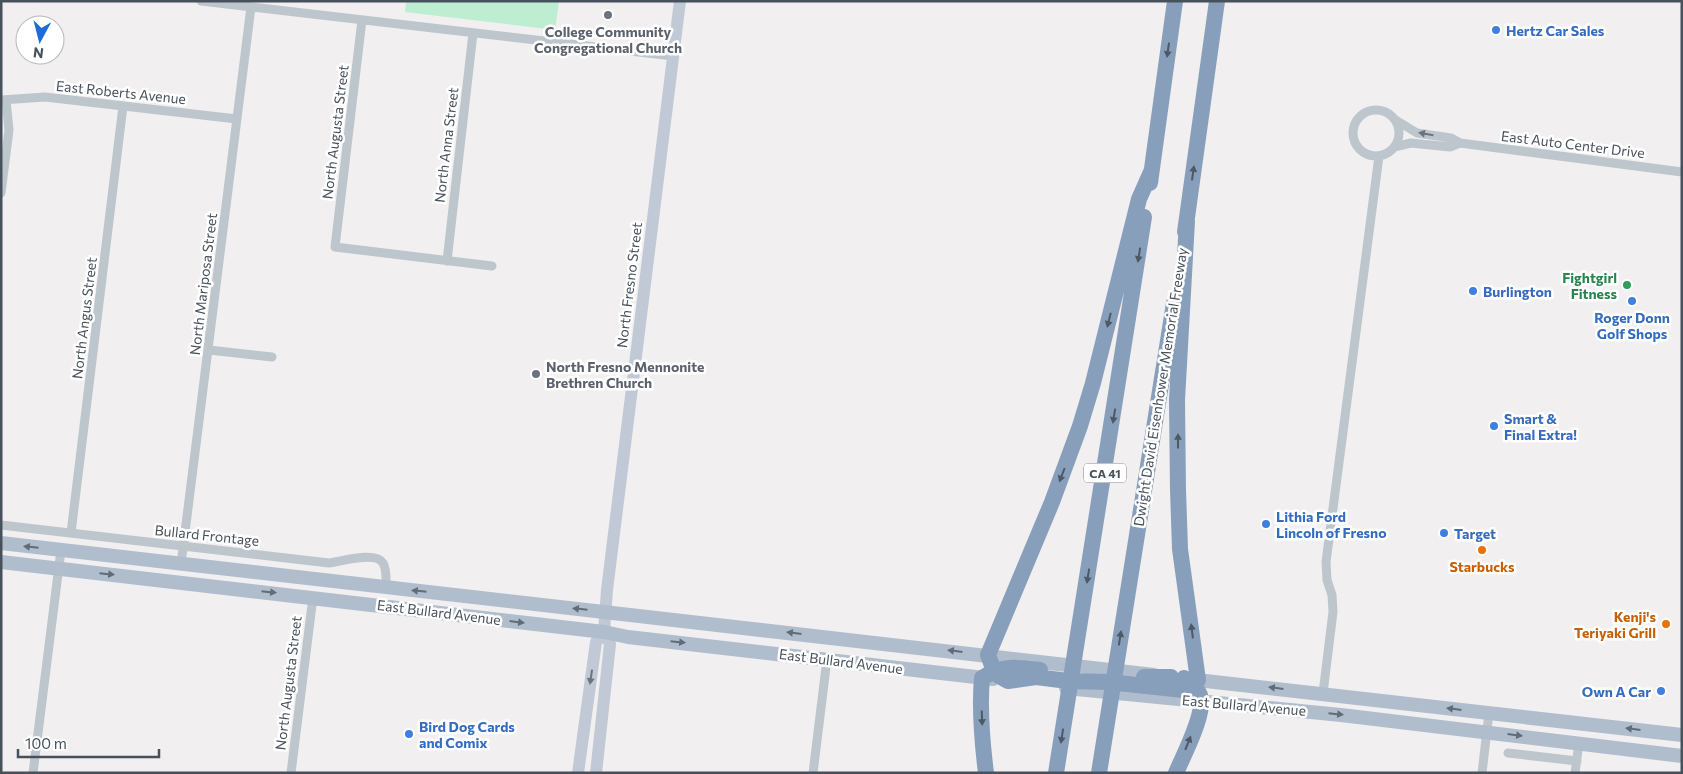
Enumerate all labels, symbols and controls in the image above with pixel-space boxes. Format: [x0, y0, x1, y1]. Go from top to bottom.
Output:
marker: College Community Congregational Church [602, 9, 614, 21]
north arrow [15, 15, 65, 65]
place label: Hertz Car Sales [1506, 22, 1605, 39]
place label: College Community Congregational Church [534, 23, 682, 56]
marker: Hertz Car Sales [1490, 24, 1502, 36]
one-way arrow [1164, 42, 1172, 58]
text: N [32, 44, 45, 62]
street label: North Augusta Street [318, 64, 352, 200]
street label: East Roberts Avenue [55, 77, 187, 107]
street label: North Anna Street [430, 86, 462, 204]
street label: East Auto Center Drive [1500, 127, 1646, 161]
one-way arrow [1418, 130, 1434, 138]
one-way arrow [1190, 164, 1198, 180]
street label: North Mariposa Street [186, 212, 220, 356]
street label: North Fresno Street [613, 221, 645, 349]
street label: Dwight David Eisenhower Memorial Freeway [1130, 246, 1190, 528]
one-way arrow [1134, 247, 1142, 263]
street label: North Angus Street [68, 256, 100, 380]
place label: Fightgirl Fitness [1562, 269, 1617, 302]
marker: Fightgirl Fitness [1621, 279, 1633, 291]
place label: Burlington [1483, 283, 1552, 300]
marker: Burlington [1467, 285, 1479, 297]
marker: Roger Donn Golf Shops [1626, 295, 1638, 307]
place label: Roger Donn Golf Shops [1594, 309, 1670, 342]
one-way arrow [1105, 312, 1113, 327]
place label: North Fresno Mennonite Brethren Church [546, 358, 704, 391]
marker: North Fresno Mennonite Brethren Church [530, 368, 542, 380]
one-way arrow [1109, 408, 1117, 424]
place label: Smart & Final Extra! [1504, 410, 1577, 443]
marker: Smart & Final Extra! [1488, 420, 1500, 432]
one-way arrow [1174, 433, 1182, 449]
road number: CA 41 [1084, 463, 1126, 482]
one-way arrow [1058, 468, 1066, 483]
place label: Lithia Ford Lincoln of Fresno [1276, 508, 1387, 541]
marker: Lithia Ford Lincoln of Fresno [1260, 518, 1272, 530]
street label: Bullard Frontage [154, 521, 260, 549]
place label: Target [1454, 525, 1496, 542]
marker: Target [1438, 527, 1450, 539]
one-way arrow [23, 543, 39, 551]
marker: Starbucks [1476, 544, 1488, 556]
place label: Starbucks [1450, 558, 1515, 575]
one-way arrow [1084, 568, 1092, 584]
one-way arrow [100, 570, 116, 578]
one-way arrow [410, 587, 426, 595]
one-way arrow [261, 588, 277, 596]
street label: East Bullard Avenue [376, 596, 502, 628]
one-way arrow [572, 605, 588, 613]
place label: Kenji's Teriyaki Grill [1574, 608, 1656, 641]
street label: North Augusta Street [271, 615, 305, 751]
one-way arrow [509, 618, 525, 626]
marker: Kenji's Teriyaki Grill [1660, 618, 1672, 630]
one-way arrow [1188, 623, 1196, 639]
one-way arrow [785, 629, 801, 637]
one-way arrow [1116, 630, 1124, 646]
one-way arrow [670, 638, 686, 646]
street label: East Bullard Avenue [778, 645, 904, 677]
one-way arrow [947, 647, 963, 655]
one-way arrow [587, 670, 595, 686]
place label: Own A Car [1582, 683, 1651, 700]
one-way arrow [1267, 684, 1283, 692]
marker: Own A Car [1655, 685, 1667, 697]
street label: East Bullard Avenue [1181, 691, 1307, 719]
one-way arrow [1446, 705, 1462, 713]
one-way arrow [978, 710, 986, 726]
one-way arrow [1328, 710, 1344, 718]
place label: Bird Dog Cards and Comix [419, 718, 515, 751]
one-way arrow [1625, 725, 1641, 733]
scale bar [18, 726, 159, 758]
marker: Bird Dog Cards and Comix [403, 728, 415, 740]
one-way arrow [1058, 729, 1066, 745]
one-way arrow [1507, 731, 1523, 739]
text: 100 m [25, 734, 67, 752]
one-way arrow [1185, 736, 1193, 750]

